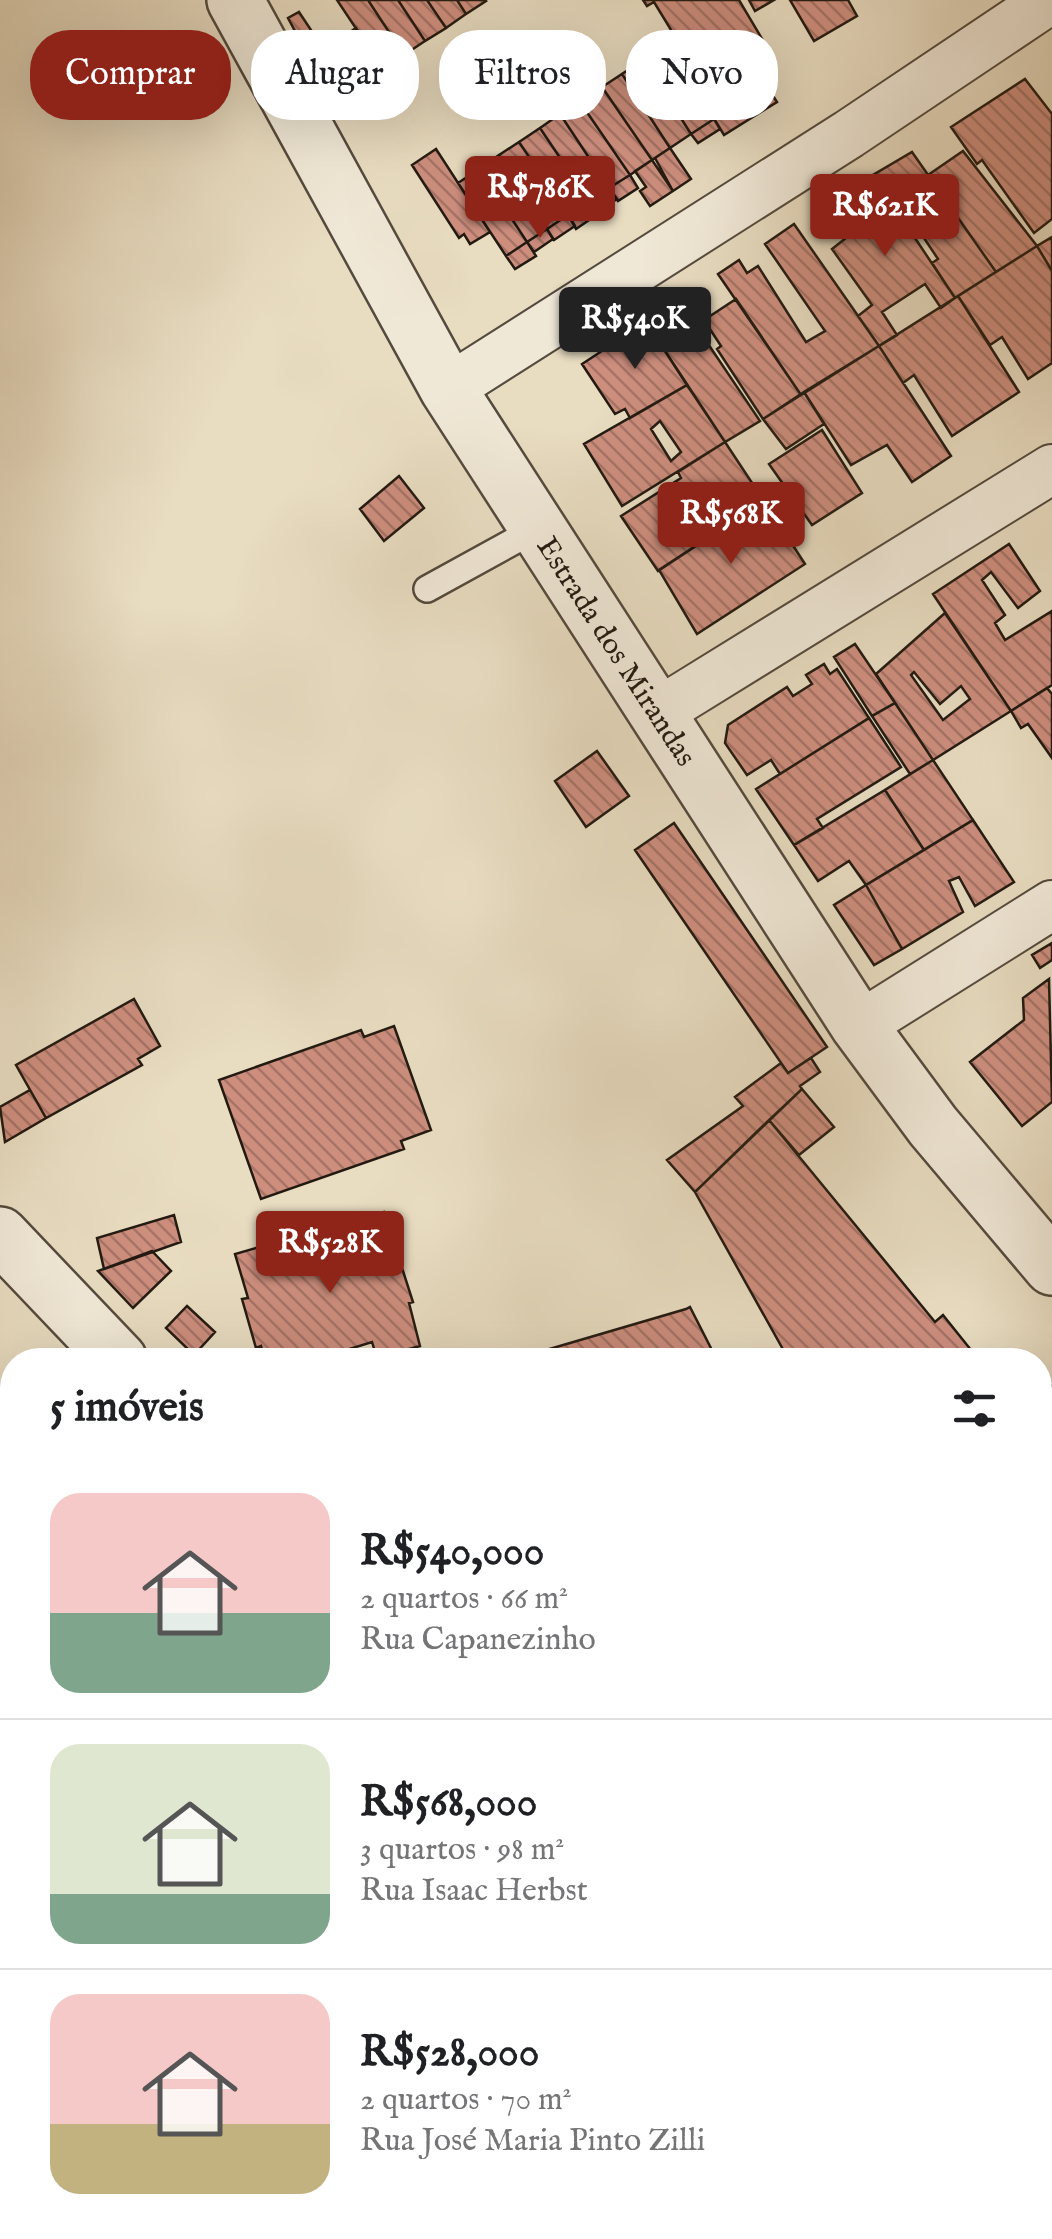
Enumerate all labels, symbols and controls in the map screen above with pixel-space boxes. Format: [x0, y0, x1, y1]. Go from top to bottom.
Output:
chip: Comprar [30, 30, 231, 120]
chip: Alugar [251, 30, 419, 120]
chip: Filtros [439, 30, 606, 120]
chip: Novo [626, 30, 778, 120]
pin: R$786K [459, 156, 621, 241]
text: R$786K [487, 168, 593, 209]
pin: R$621K [804, 174, 966, 259]
text: R$621K [832, 186, 938, 227]
pin: R$540K [554, 287, 716, 372]
text: R$540K [581, 299, 689, 340]
pin: R$568K [650, 482, 812, 567]
text: R$568K [680, 494, 782, 535]
street label: Estrada dos Mirandas [527, 530, 704, 774]
pin: R$528K [249, 1211, 411, 1296]
text: R$528K [278, 1223, 382, 1264]
icon: filters [947, 1381, 1002, 1436]
text: 5 imóveis [50, 1382, 204, 1435]
text: R$540,000 [360, 1526, 544, 1579]
icon: home [130, 1533, 250, 1653]
text: 2 quartos · 66 m² [360, 1579, 568, 1620]
text: Rua Capanezinho [360, 1620, 596, 1661]
text: R$568,000 [360, 1777, 537, 1830]
icon: home [130, 1784, 250, 1904]
text: 3 quartos · 98 m² [360, 1830, 565, 1871]
text: Rua Isaac Herbst [360, 1871, 588, 1912]
text: R$528,000 [360, 2027, 539, 2080]
icon: home [130, 2034, 250, 2154]
text: 2 quartos · 70 m² [360, 2080, 572, 2121]
text: Rua José Maria Pinto Zilli [360, 2121, 705, 2162]

